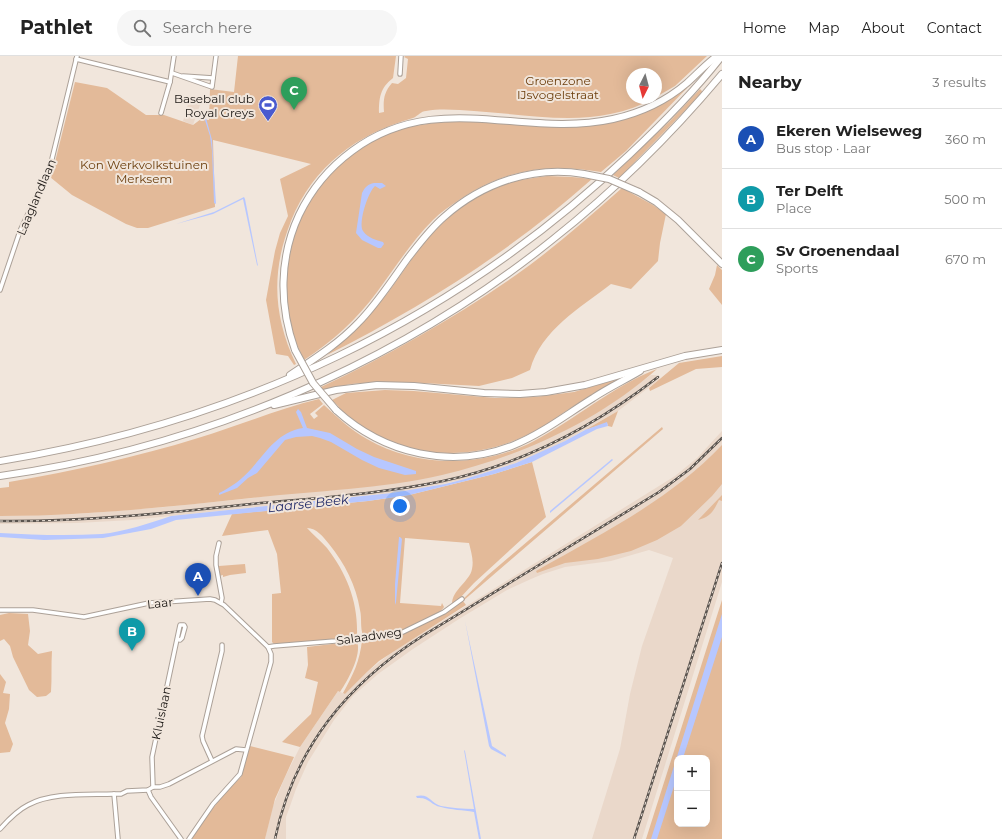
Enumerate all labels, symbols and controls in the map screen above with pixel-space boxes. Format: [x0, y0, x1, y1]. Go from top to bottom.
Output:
search box [117, 10, 397, 46]
text: Pathlet [20, 16, 93, 39]
icon: search [131, 17, 153, 39]
text: Search here [163, 18, 252, 37]
text: Home [743, 19, 786, 37]
text: Map [808, 19, 839, 37]
text: About [861, 19, 905, 37]
text: Contact [927, 19, 982, 37]
north arrow [626, 68, 662, 104]
text: Nearby [738, 72, 802, 92]
park label: Groenzone IJsvogelstraat [517, 73, 599, 102]
text: 3 results [932, 74, 986, 90]
pin: C [281, 77, 307, 110]
place label: Baseball club Royal Greys [174, 91, 254, 120]
sports icon: Baseball club Royal Greys [257, 94, 279, 122]
text: Ekeren Wielseweg [776, 121, 922, 140]
text: A [746, 131, 756, 147]
text: 360 m [945, 131, 986, 147]
text: Bus stop · Laar [776, 140, 871, 156]
street label: Laaglandlaan [13, 157, 59, 237]
park label: Kon Werkvolkstuinen Merksem [80, 157, 208, 186]
text: Ter Delft [776, 181, 843, 200]
text: B [746, 191, 756, 207]
text: 500 m [944, 191, 986, 207]
text: Place [776, 200, 812, 216]
text: Sv Groenendaal [776, 241, 900, 260]
text: C [746, 251, 756, 267]
text: 670 m [945, 251, 986, 267]
text: Sports [776, 260, 818, 276]
water label: Laarse Beek [267, 491, 350, 515]
your location [390, 496, 410, 516]
pin: A [185, 563, 211, 596]
street label: Laar [146, 594, 174, 612]
pin: B [119, 618, 145, 651]
street label: Salaadweg [335, 624, 403, 648]
street label: Kluislaan [148, 685, 174, 741]
map controls [674, 755, 710, 827]
button: + [674, 755, 710, 791]
button: − [674, 791, 710, 827]

